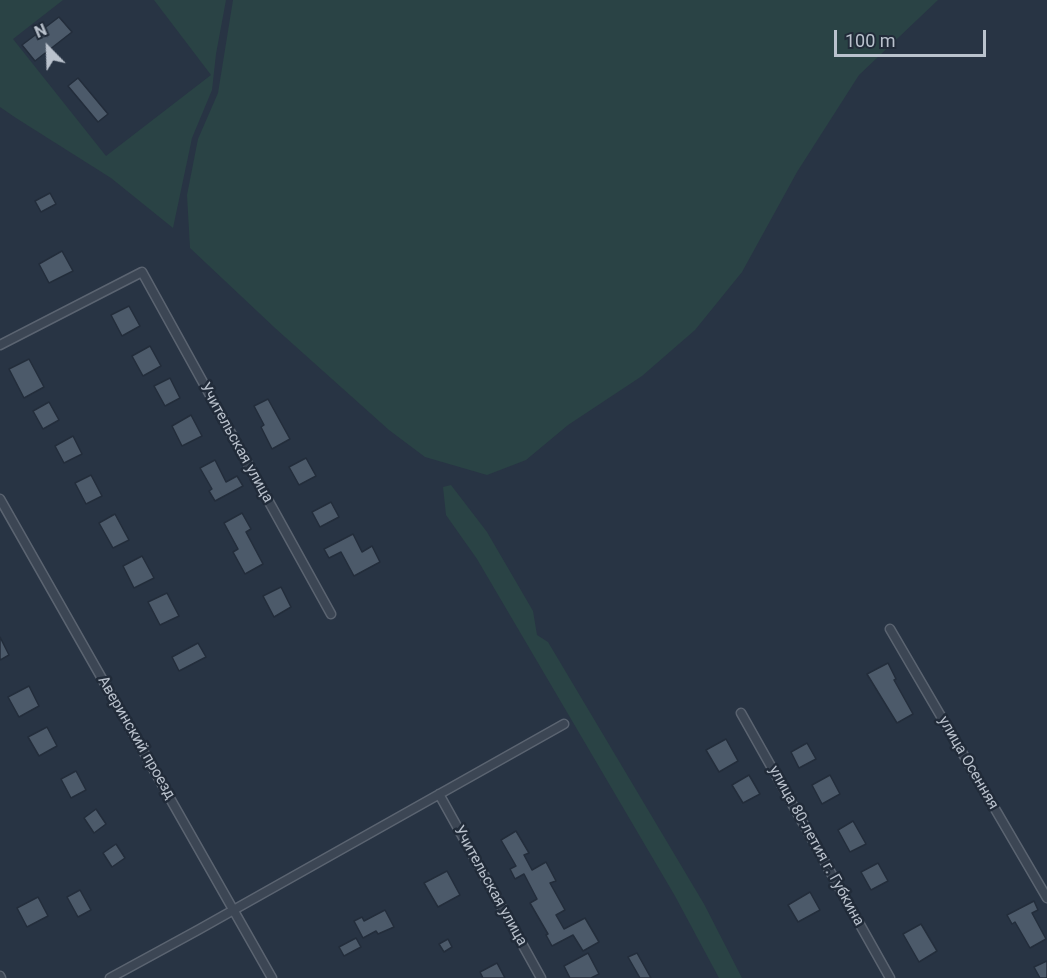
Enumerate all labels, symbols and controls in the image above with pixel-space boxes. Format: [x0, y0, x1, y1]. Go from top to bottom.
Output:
north arrow [18, 18, 78, 78]
scale bar [837, 18, 988, 56]
text: N [32, 20, 50, 42]
text: 100 m [845, 30, 896, 51]
street label: Учительская улица [195, 380, 277, 506]
street label: Аверинский проезд [93, 673, 179, 803]
street label: улица Осенняя [934, 713, 1002, 813]
street label: улица 80-летия г. Губкина [764, 763, 868, 929]
street label: Учительская улица [449, 823, 531, 949]

